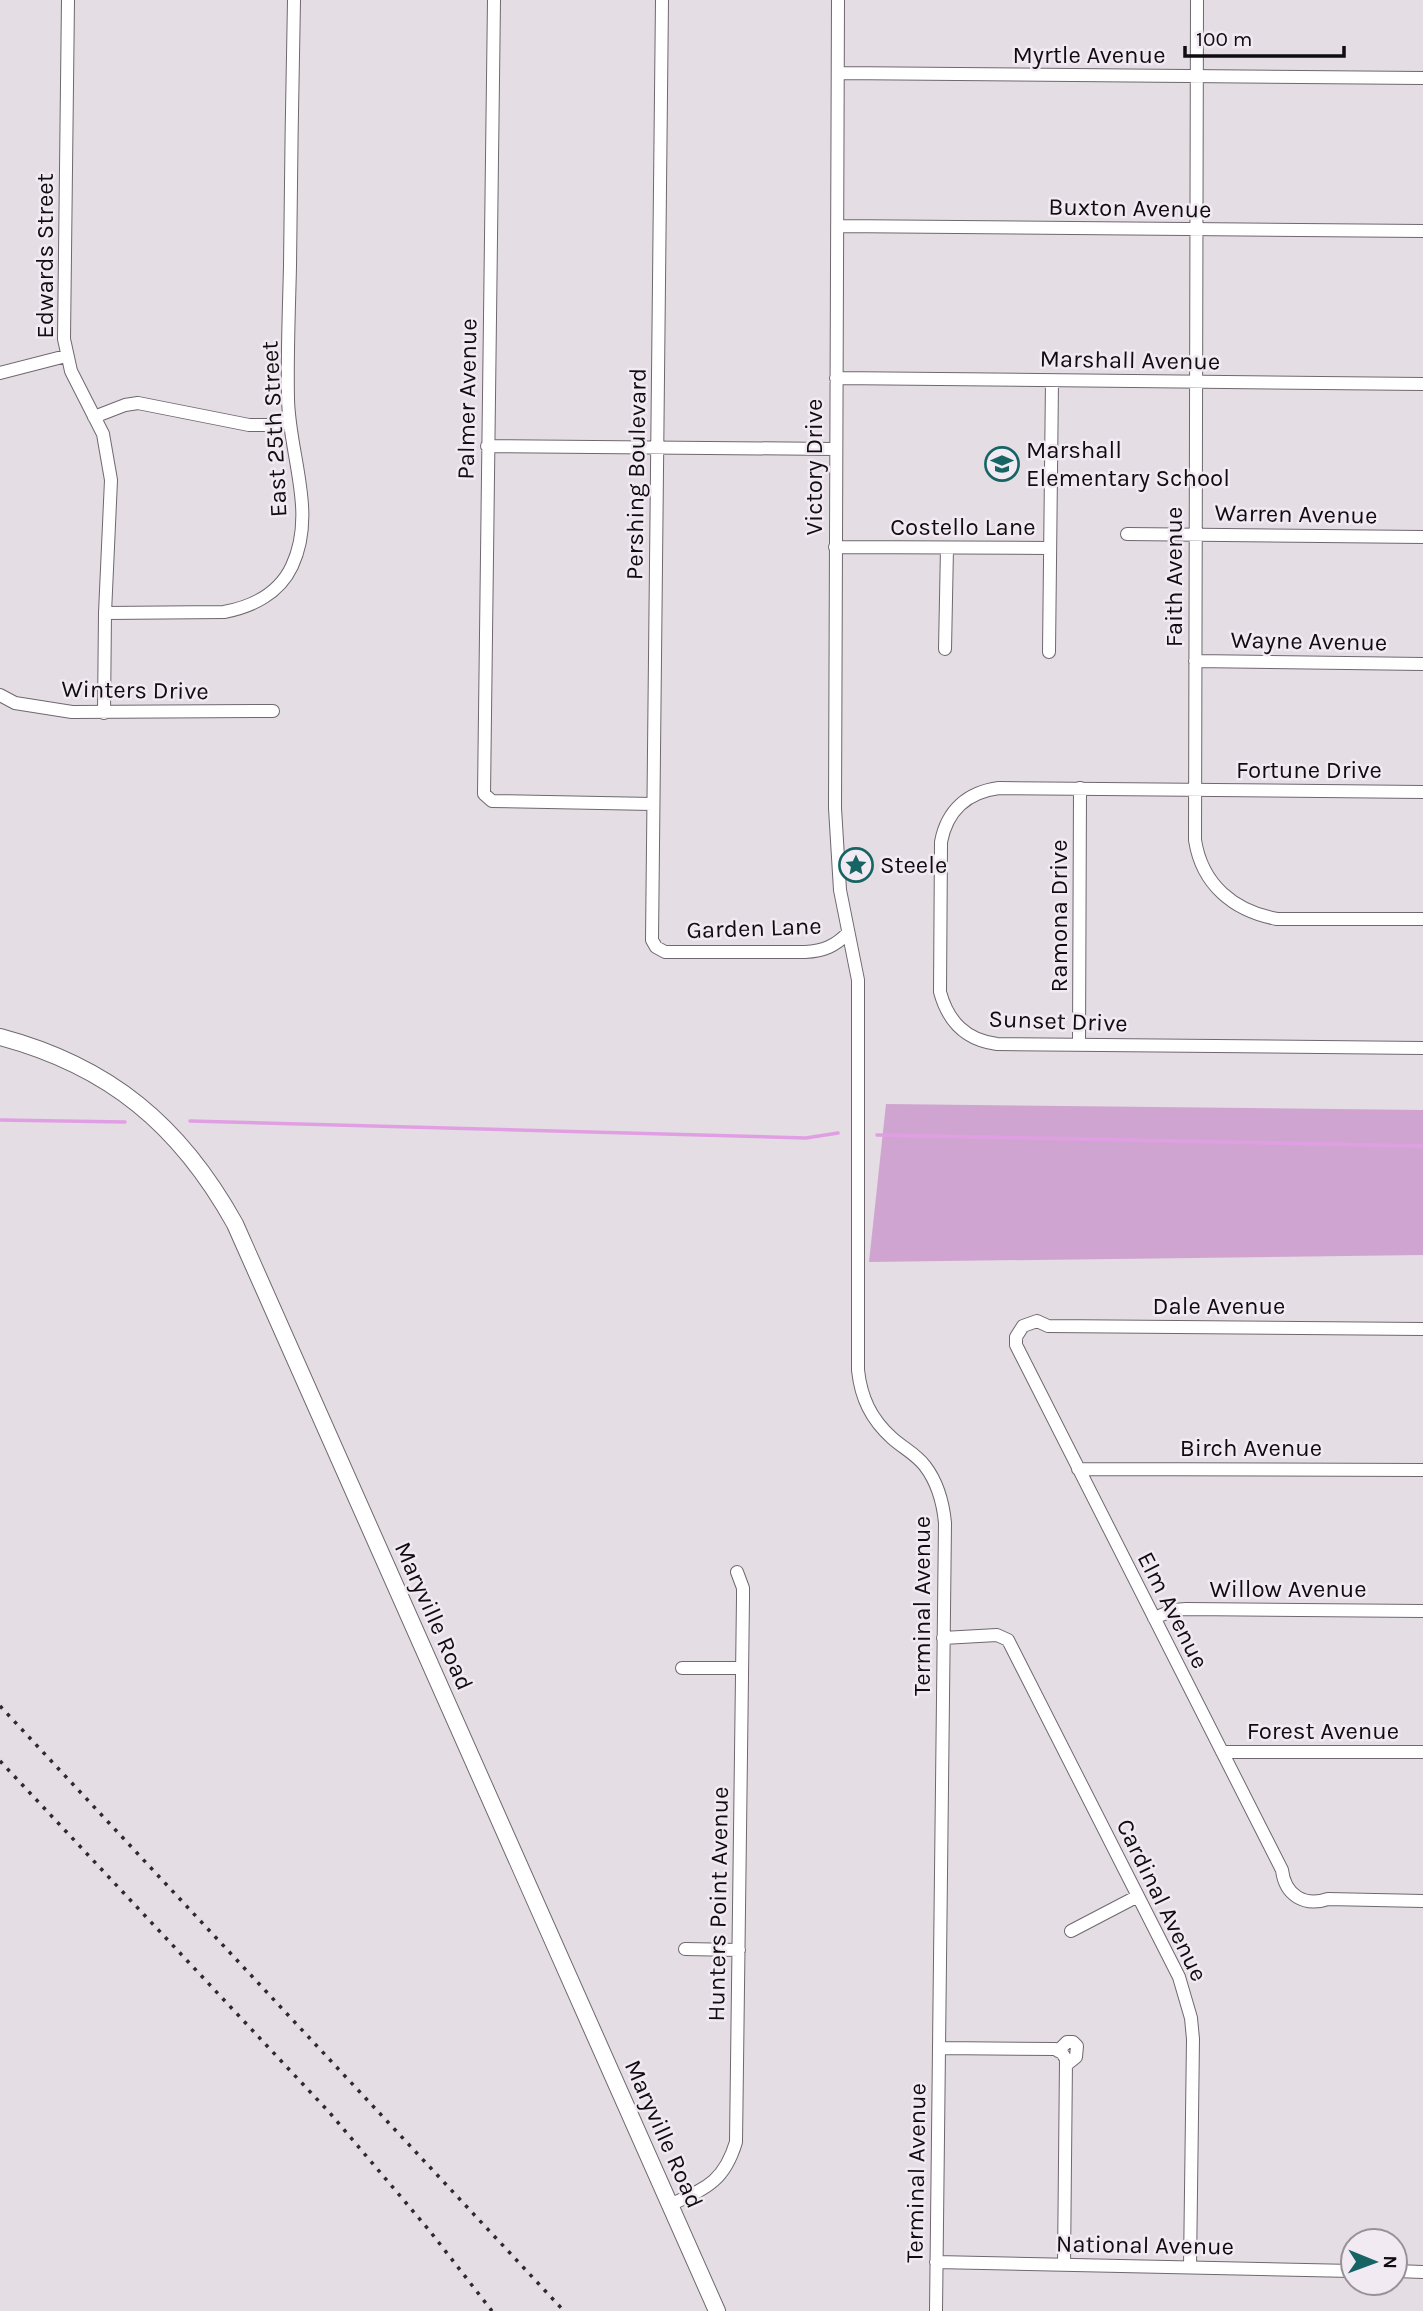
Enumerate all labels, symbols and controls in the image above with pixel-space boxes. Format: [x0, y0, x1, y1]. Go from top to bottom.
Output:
scale bar [1185, 14, 1344, 58]
text: 100 m [1196, 27, 1253, 51]
street label: Myrtle Avenue [1013, 41, 1165, 69]
street label: Edwards Street [31, 173, 59, 339]
street label: Buxton Avenue [1048, 193, 1212, 223]
street label: Palmer Avenue [452, 318, 482, 480]
street label: East 25th Street [255, 340, 293, 518]
street label: Marshall Avenue [1039, 344, 1221, 376]
street label: Pershing Boulevard [620, 368, 652, 580]
street label: Victory Drive [800, 399, 828, 535]
place label: Marshall Elementary School [1026, 436, 1230, 492]
school or university icon: Marshall Elementary School [983, 445, 1021, 483]
street label: Warren Avenue [1214, 499, 1378, 529]
street label: Faith Avenue [1160, 507, 1188, 647]
street label: Costello Lane [890, 513, 1036, 541]
street label: Wayne Avenue [1230, 626, 1388, 656]
street label: Winters Drive [61, 675, 209, 705]
street label: Fortune Drive [1236, 756, 1382, 784]
street label: Ramona Drive [1045, 840, 1073, 992]
place icon: Steele [837, 846, 875, 884]
place label: Steele [880, 851, 947, 879]
street label: Garden Lane [686, 912, 822, 944]
street label: Sunset Drive [988, 1005, 1128, 1037]
street label: Dale Avenue [1153, 1292, 1285, 1320]
street label: Birch Avenue [1180, 1434, 1322, 1462]
street label: Terminal Avenue [908, 1516, 936, 1696]
street label: Maryville Road [389, 1538, 479, 1694]
street label: Elm Avenue [1132, 1547, 1214, 1673]
street label: Willow Avenue [1209, 1575, 1367, 1603]
street label: Forest Avenue [1247, 1717, 1399, 1745]
street label: Hunters Point Avenue [702, 1786, 734, 2022]
street label: Cardinal Avenue [1111, 1814, 1213, 1986]
street label: Maryville Road [619, 2056, 709, 2212]
street label: Terminal Avenue [900, 2083, 932, 2263]
north arrow [1339, 2227, 1409, 2297]
street label: National Avenue [1056, 2229, 1234, 2261]
text: N [1379, 2255, 1401, 2269]

